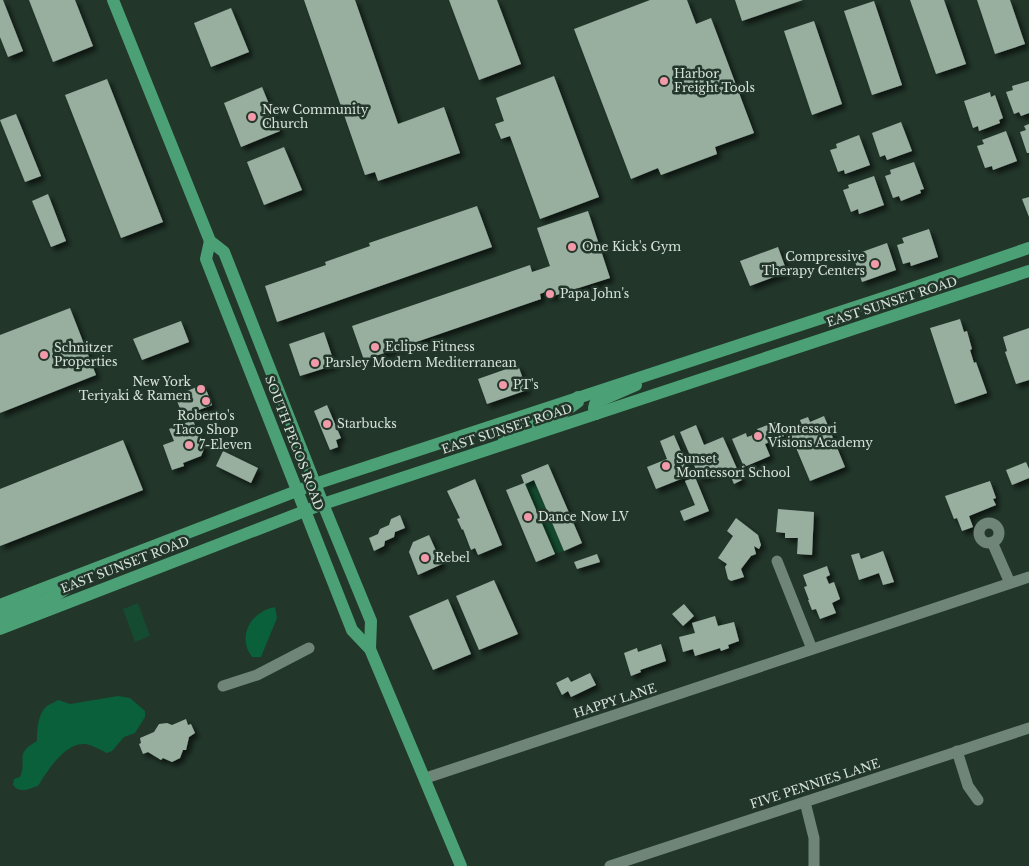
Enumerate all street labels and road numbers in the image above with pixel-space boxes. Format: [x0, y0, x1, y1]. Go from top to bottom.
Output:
street label: EAST SUNSET ROAD [825, 273, 959, 330]
street label: SOUTH PECOS ROAD [262, 374, 327, 512]
street label: EAST SUNSET ROAD [440, 400, 574, 457]
street label: EAST SUNSET ROAD [58, 533, 191, 596]
street label: HAPPY LANE [572, 680, 658, 721]
street label: FIVE PENNIES LANE [748, 755, 882, 812]

